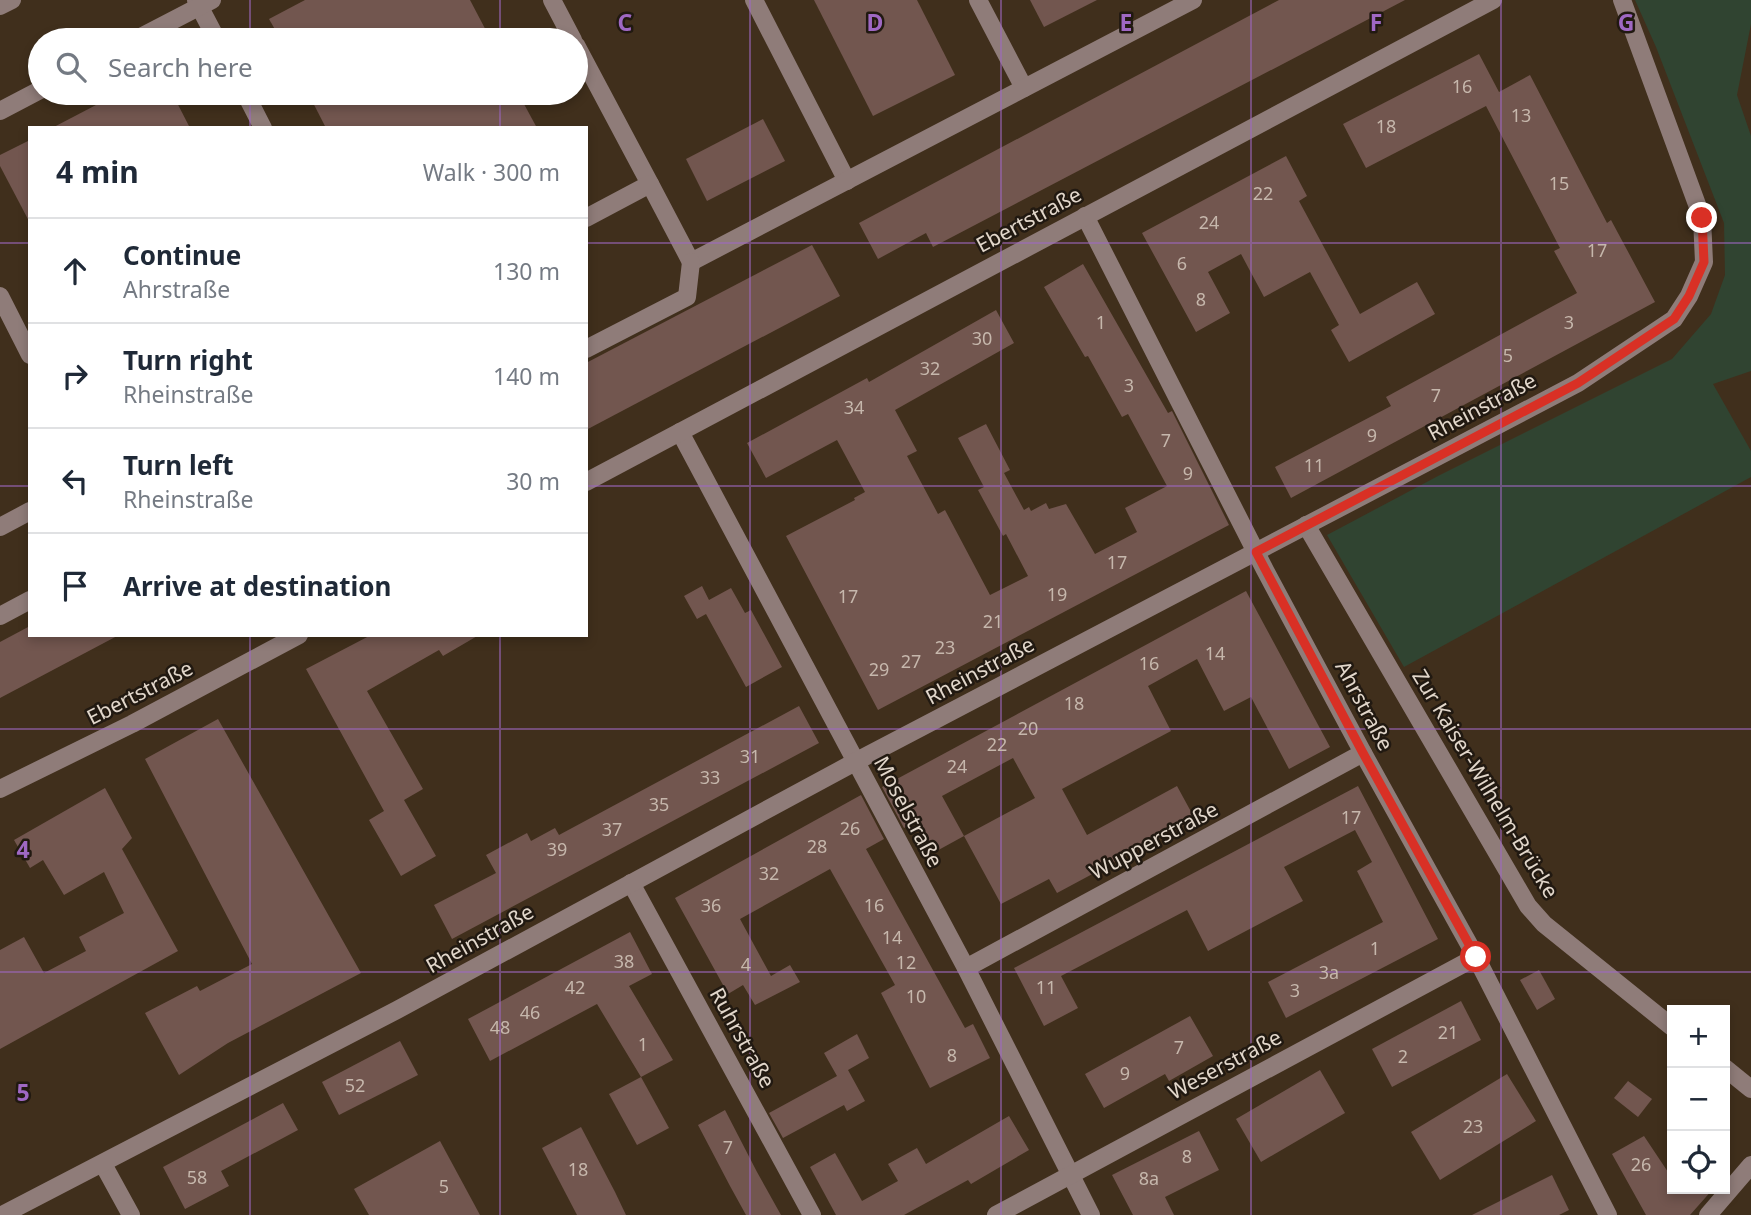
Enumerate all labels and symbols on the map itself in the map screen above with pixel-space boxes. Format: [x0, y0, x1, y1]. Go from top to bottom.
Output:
text: C [618, 6, 633, 38]
text: D [867, 6, 883, 38]
text: E [1120, 6, 1132, 38]
text: F [1370, 6, 1382, 38]
text: G [1618, 6, 1634, 38]
house number: 16 [1452, 74, 1472, 98]
house number: 13 [1511, 103, 1531, 127]
house number: 18 [1376, 114, 1396, 138]
house number: 15 [1549, 171, 1569, 195]
street label: Ebertstraße [971, 180, 1086, 259]
house number: 22 [1253, 181, 1273, 205]
route end [1686, 202, 1717, 233]
house number: 24 [1199, 210, 1219, 234]
house number: 17 [1587, 238, 1607, 262]
house number: 6 [1177, 251, 1187, 275]
house number: 8 [1196, 287, 1206, 311]
house number: 1 [1096, 310, 1106, 334]
house number: 3 [1564, 310, 1574, 334]
house number: 30 [972, 326, 992, 350]
house number: 5 [1503, 343, 1513, 367]
house number: 32 [920, 356, 940, 380]
street label: Rheinstraße [1422, 366, 1541, 446]
house number: 3 [1124, 373, 1134, 397]
house number: 7 [1431, 383, 1441, 407]
house number: 34 [844, 395, 864, 419]
house number: 9 [1367, 423, 1377, 447]
house number: 7 [1161, 428, 1171, 452]
house number: 11 [1304, 453, 1324, 477]
house number: 9 [1183, 461, 1193, 485]
house number: 17 [1107, 550, 1127, 574]
house number: 19 [1047, 582, 1067, 606]
house number: 17 [838, 584, 858, 608]
house number: 21 [983, 609, 1003, 633]
street label: Rheinstraße [920, 630, 1039, 710]
house number: 23 [935, 635, 955, 659]
house number: 14 [1205, 641, 1225, 665]
house number: 27 [901, 649, 921, 673]
house number: 16 [1139, 651, 1159, 675]
street label: Ebertstraße [82, 653, 197, 731]
street label: Ahrstraße [1330, 656, 1400, 755]
house number: 29 [869, 657, 889, 681]
street label: Zur Kaiser-Wilhelm-Brücke [1406, 664, 1565, 903]
house number: 18 [1064, 691, 1084, 715]
house number: 20 [1018, 716, 1038, 740]
house number: 22 [987, 732, 1007, 756]
house number: 31 [740, 744, 760, 768]
street label: Moselstraße [868, 751, 950, 872]
house number: 24 [947, 754, 967, 778]
house number: 33 [700, 765, 720, 789]
house number: 35 [649, 792, 669, 816]
street label: Wupperstraße [1085, 795, 1223, 886]
house number: 17 [1341, 805, 1361, 829]
house number: 26 [840, 816, 860, 840]
house number: 37 [602, 817, 622, 841]
text: 4 [16, 833, 30, 865]
house number: 28 [807, 834, 827, 858]
house number: 39 [547, 837, 567, 861]
house number: 32 [759, 861, 779, 885]
house number: 36 [701, 893, 721, 917]
house number: 16 [864, 893, 884, 917]
street label: Rheinstraße [421, 897, 538, 979]
house number: 14 [882, 925, 902, 949]
house number: 1 [1370, 936, 1380, 960]
route start [1460, 941, 1491, 972]
house number: 38 [614, 949, 634, 973]
house number: 12 [896, 950, 916, 974]
house number: 4 [741, 952, 751, 976]
house number: 3a [1319, 960, 1339, 984]
house number: 42 [565, 975, 585, 999]
house number: 11 [1036, 975, 1056, 999]
house number: 3 [1290, 978, 1300, 1002]
street label: Ruhrstraße [704, 982, 782, 1093]
house number: 10 [906, 984, 926, 1008]
house number: 46 [520, 1000, 540, 1024]
house number: 48 [490, 1015, 510, 1039]
house number: 21 [1438, 1020, 1458, 1044]
street label: Weserstraße [1163, 1023, 1286, 1106]
house number: 1 [638, 1032, 648, 1056]
house number: 7 [1174, 1035, 1184, 1059]
house number: 8 [947, 1043, 957, 1067]
house number: 2 [1398, 1044, 1408, 1068]
house number: 9 [1120, 1061, 1130, 1085]
house number: 52 [345, 1073, 365, 1097]
text: 5 [16, 1076, 30, 1108]
house number: 23 [1463, 1114, 1483, 1138]
house number: 7 [723, 1135, 733, 1159]
house number: 8 [1182, 1144, 1192, 1168]
house number: 26 [1631, 1152, 1651, 1176]
house number: 18 [568, 1157, 588, 1181]
house number: 58 [187, 1165, 207, 1189]
house number: 8a [1139, 1166, 1159, 1190]
house number: 5 [439, 1174, 449, 1198]

